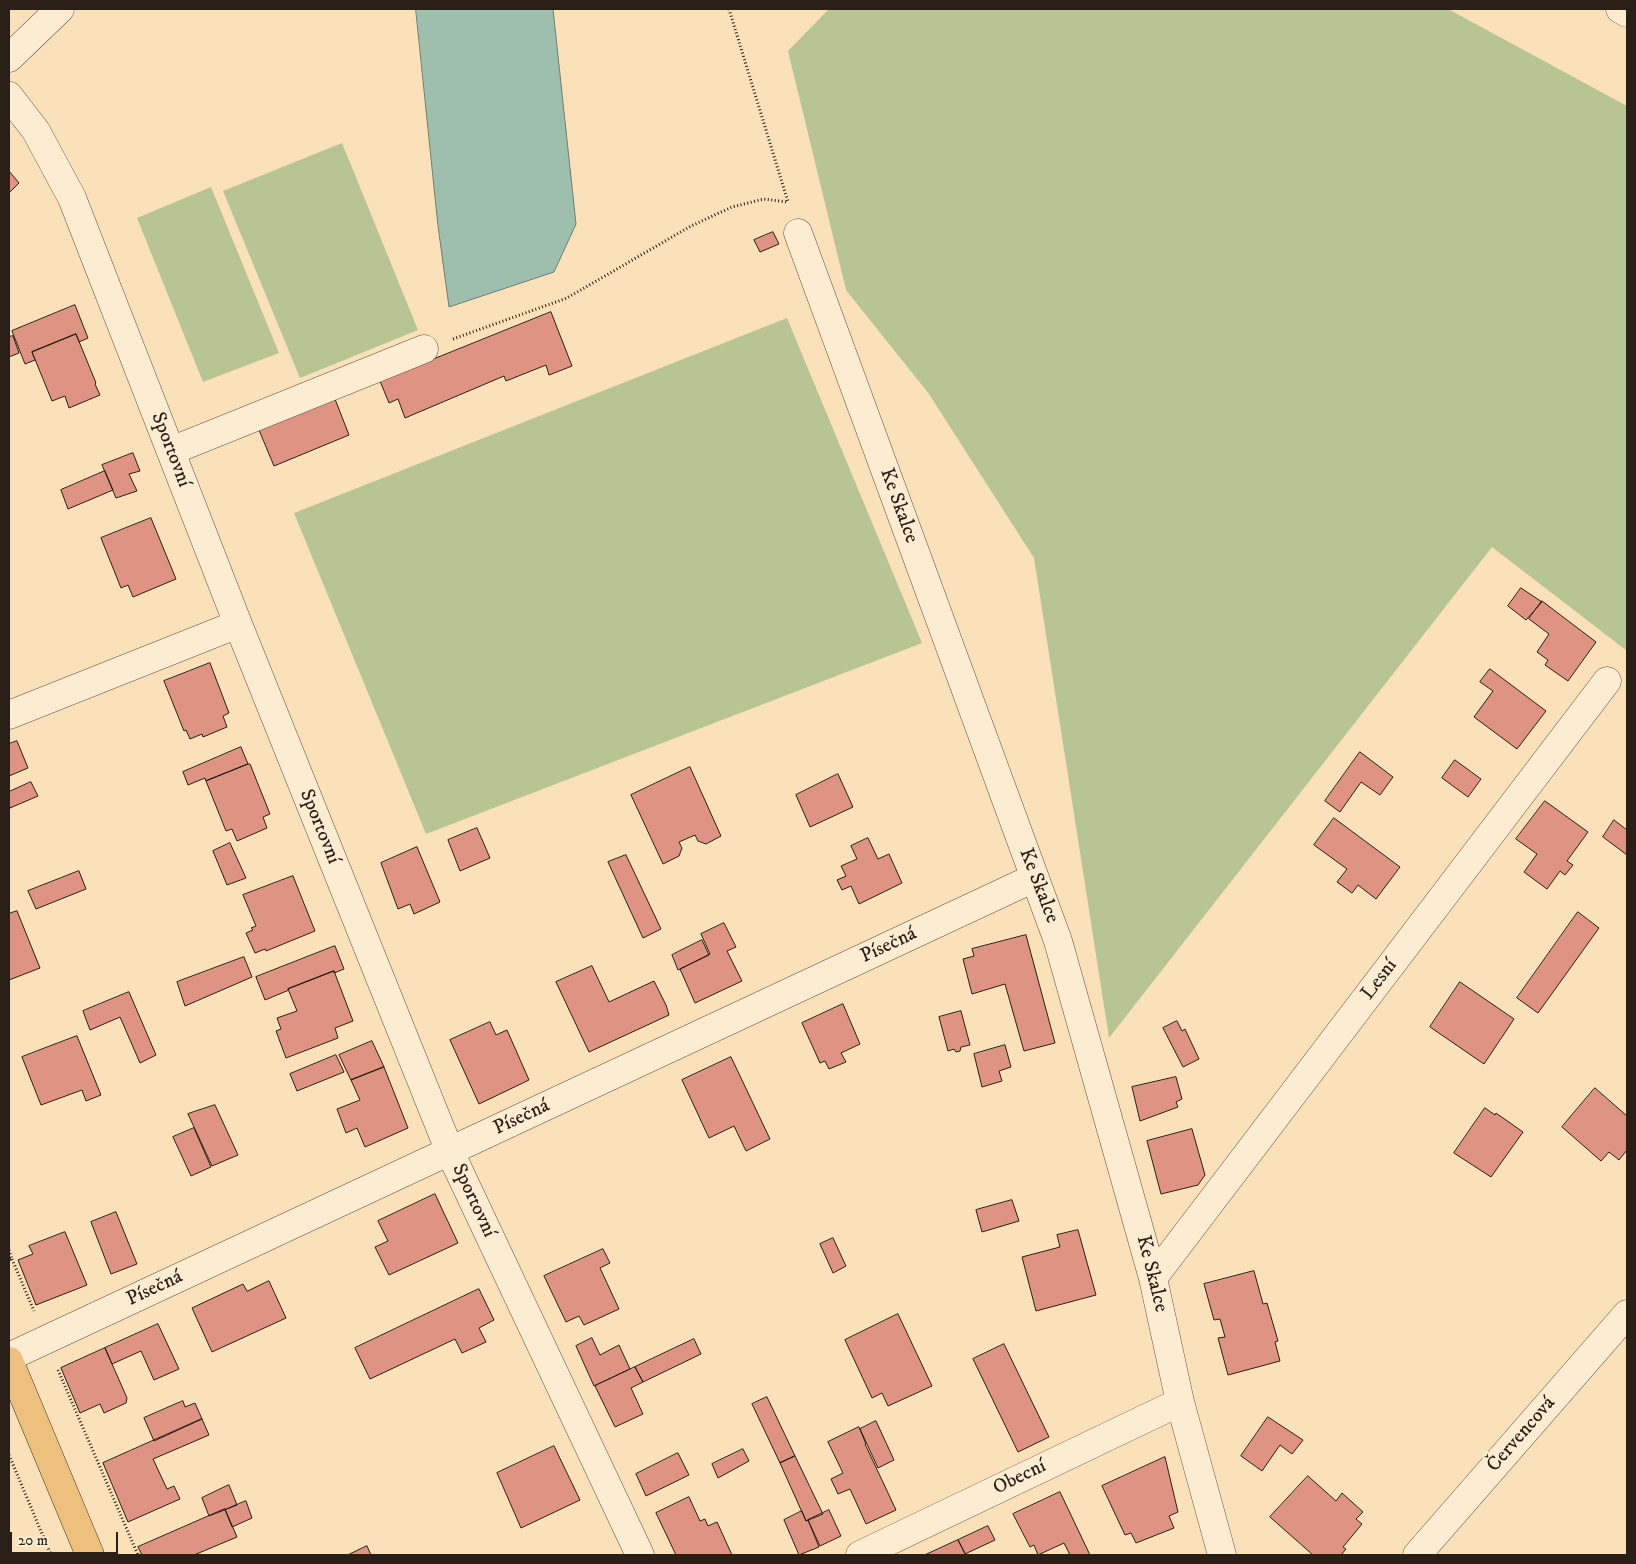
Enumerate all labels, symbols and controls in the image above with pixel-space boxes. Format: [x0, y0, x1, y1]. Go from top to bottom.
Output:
street label: Sportovní [145, 409, 195, 491]
street label: Ke Skalce [873, 465, 923, 547]
street label: Sportovní [293, 786, 345, 868]
street label: Ke Skalce [1013, 845, 1063, 927]
street label: Písečná [857, 923, 921, 969]
street label: Lesní [1357, 955, 1403, 1005]
street label: Písečná [490, 1095, 554, 1141]
street label: Sportovní [446, 1161, 500, 1241]
street label: Ke Skalce [1130, 1233, 1172, 1315]
street label: Písečná [123, 1266, 187, 1312]
street label: Červencová [1483, 1392, 1561, 1478]
street label: Obecní [990, 1455, 1050, 1501]
scale bar [12, 1522, 120, 1554]
text: 20 m [18, 1531, 48, 1550]

